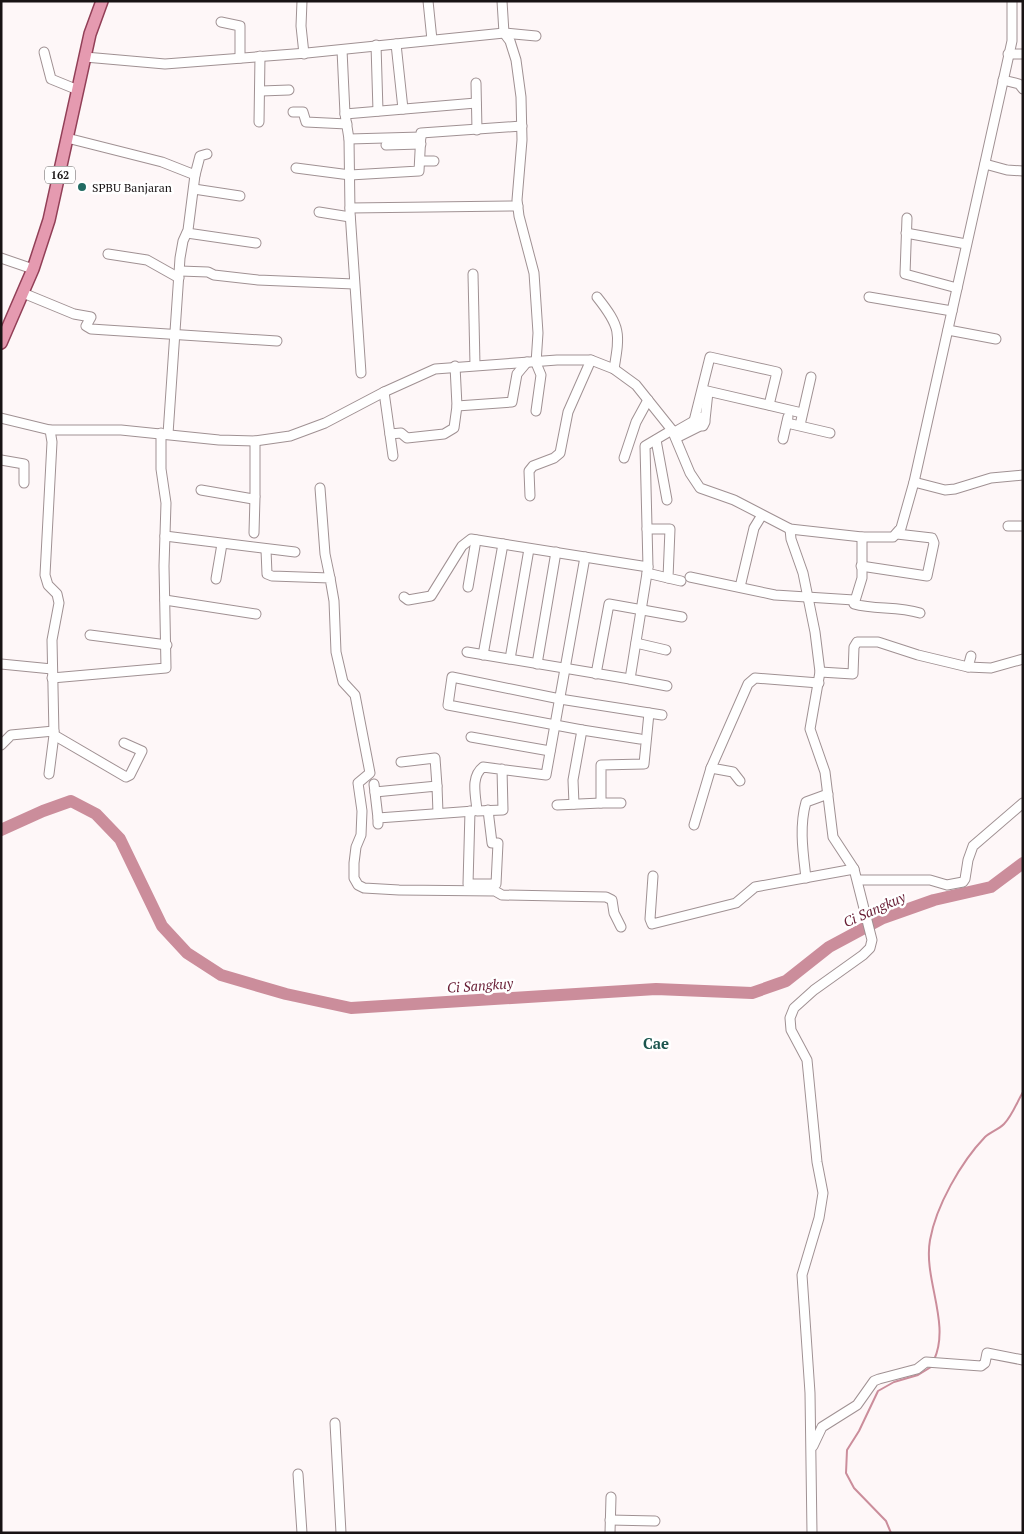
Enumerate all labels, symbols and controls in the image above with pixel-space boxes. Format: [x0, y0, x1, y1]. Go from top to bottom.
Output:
road number: 162 [45, 166, 75, 184]
place label: SPBU Banjaran [92, 180, 172, 195]
marker: SPBU Banjaran [76, 181, 88, 193]
water label: Ci Sangkuy [840, 887, 909, 931]
water label: Ci Sangkuy [446, 973, 514, 997]
district label: Cae [643, 1033, 669, 1053]

